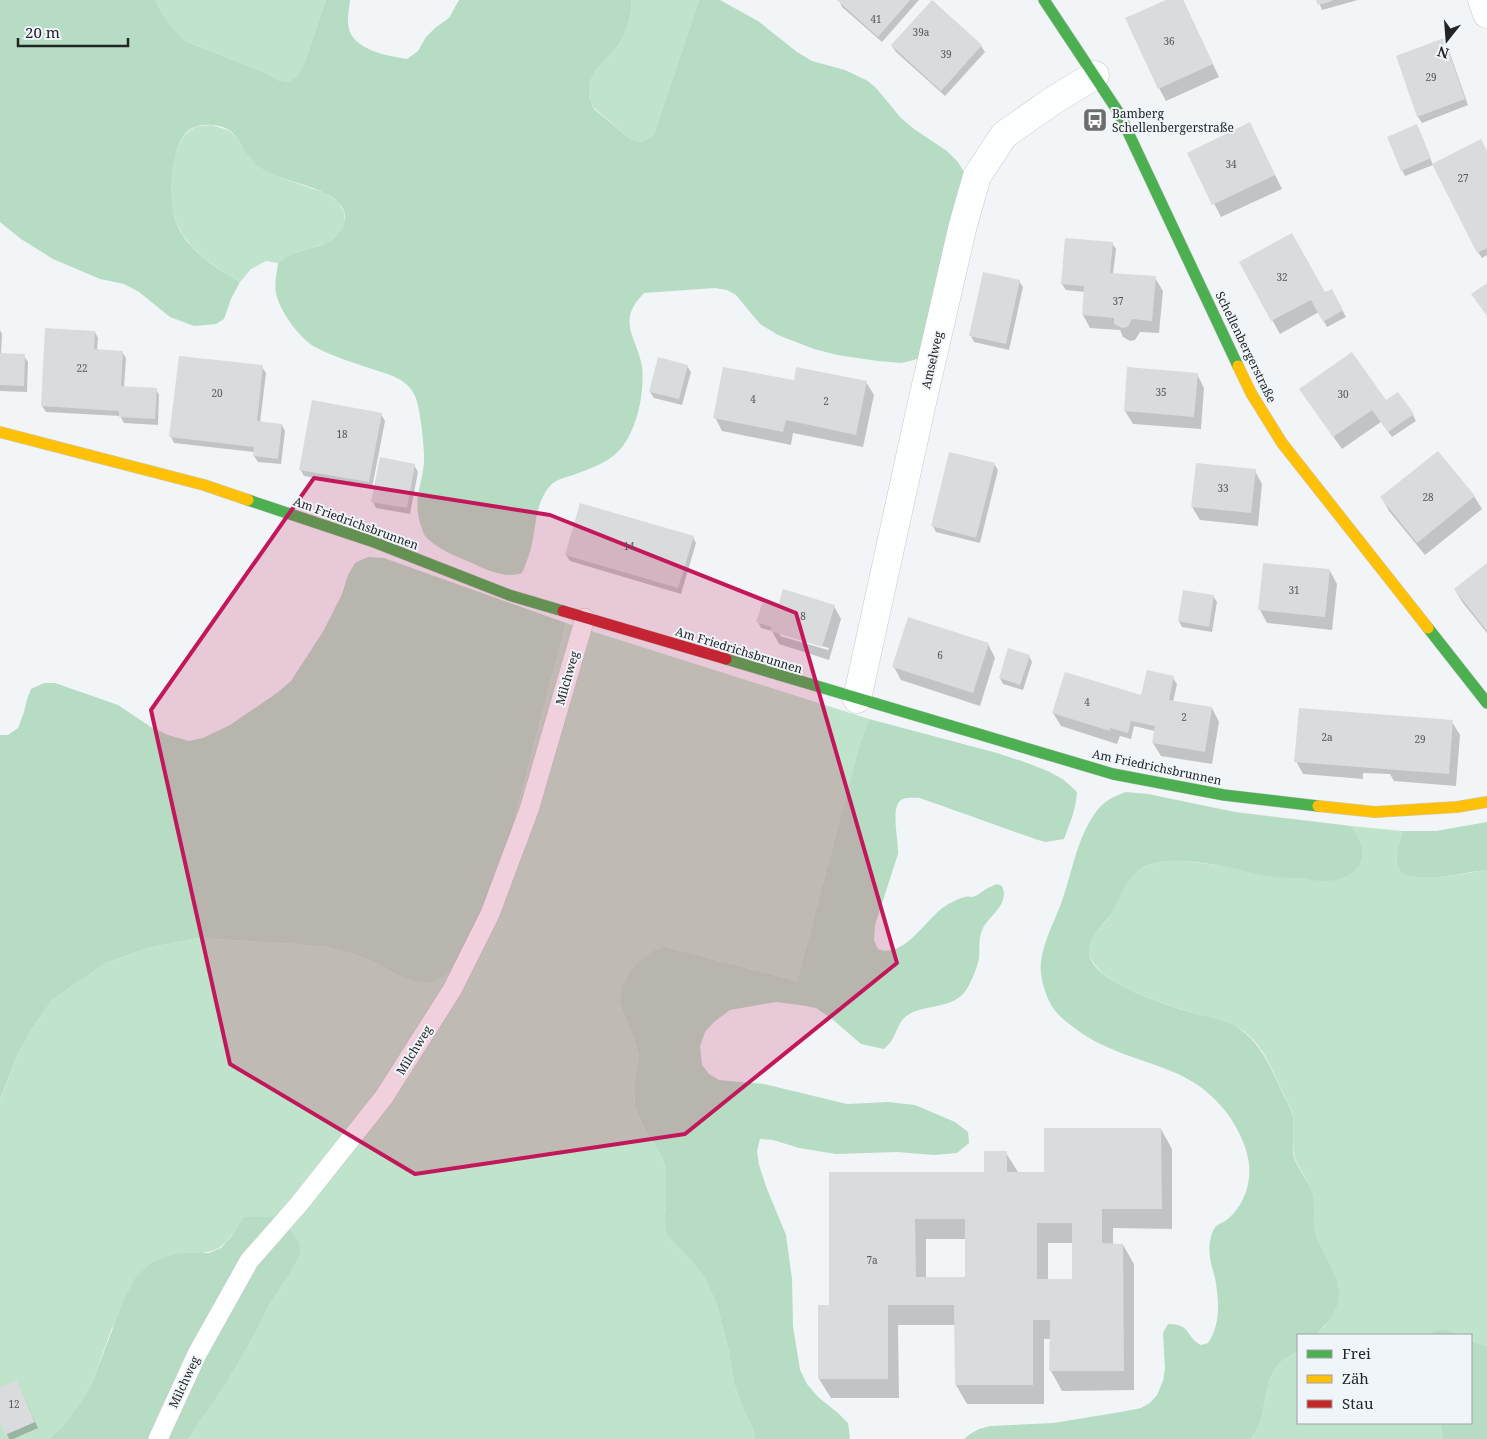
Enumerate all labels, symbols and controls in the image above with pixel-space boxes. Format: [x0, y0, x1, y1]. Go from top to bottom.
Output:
house number: 41 [870, 12, 882, 26]
scale bar [18, 15, 128, 47]
north arrow [1422, 15, 1472, 65]
text: 20 m [25, 22, 60, 42]
house number: 39a [913, 25, 930, 39]
house number: 36 [1163, 34, 1175, 48]
text: N [1435, 42, 1451, 64]
house number: 39 [940, 47, 952, 61]
house number: 29 [1425, 70, 1437, 84]
place label: Bamberg Schellenbergerstraße [1112, 105, 1234, 136]
bus stop icon: Bamberg Schellenbergerstraße [1082, 107, 1108, 133]
house number: 34 [1225, 157, 1237, 171]
house number: 27 [1457, 171, 1469, 185]
house number: 32 [1276, 270, 1288, 284]
street label: Schellenbergerstraße [1212, 288, 1280, 406]
house number: 37 [1112, 294, 1124, 308]
street label: Amselweg [917, 329, 947, 390]
house number: 22 [76, 361, 88, 375]
house number: 35 [1155, 385, 1167, 399]
house number: 20 [211, 386, 223, 400]
house number: 30 [1337, 387, 1349, 401]
house number: 4 [750, 392, 756, 406]
house number: 2 [823, 394, 829, 408]
house number: 18 [336, 427, 348, 441]
house number: 33 [1217, 481, 1229, 495]
house number: 28 [1422, 490, 1434, 504]
street label: Am Friedrichsbrunnen [291, 492, 421, 554]
house number: 14 [623, 539, 635, 553]
house number: 31 [1288, 583, 1300, 597]
house number: 8 [800, 609, 806, 623]
street label: Am Friedrichsbrunnen [673, 623, 805, 677]
street label: Milchweg [551, 648, 583, 707]
house number: 6 [937, 648, 943, 662]
house number: 4 [1084, 695, 1090, 709]
house number: 2 [1181, 710, 1187, 724]
house number: 2a [1321, 730, 1333, 744]
house number: 29 [1414, 732, 1426, 746]
street label: Am Friedrichsbrunnen [1091, 745, 1224, 789]
street label: Milchweg [392, 1021, 436, 1078]
house number: 7a [866, 1253, 878, 1267]
legend [1297, 1334, 1472, 1424]
text: Frei [1342, 1343, 1371, 1363]
street label: Milchweg [165, 1353, 204, 1411]
text: Zäh [1342, 1368, 1369, 1388]
text: Stau [1342, 1393, 1374, 1413]
house number: 12 [8, 1397, 20, 1411]

